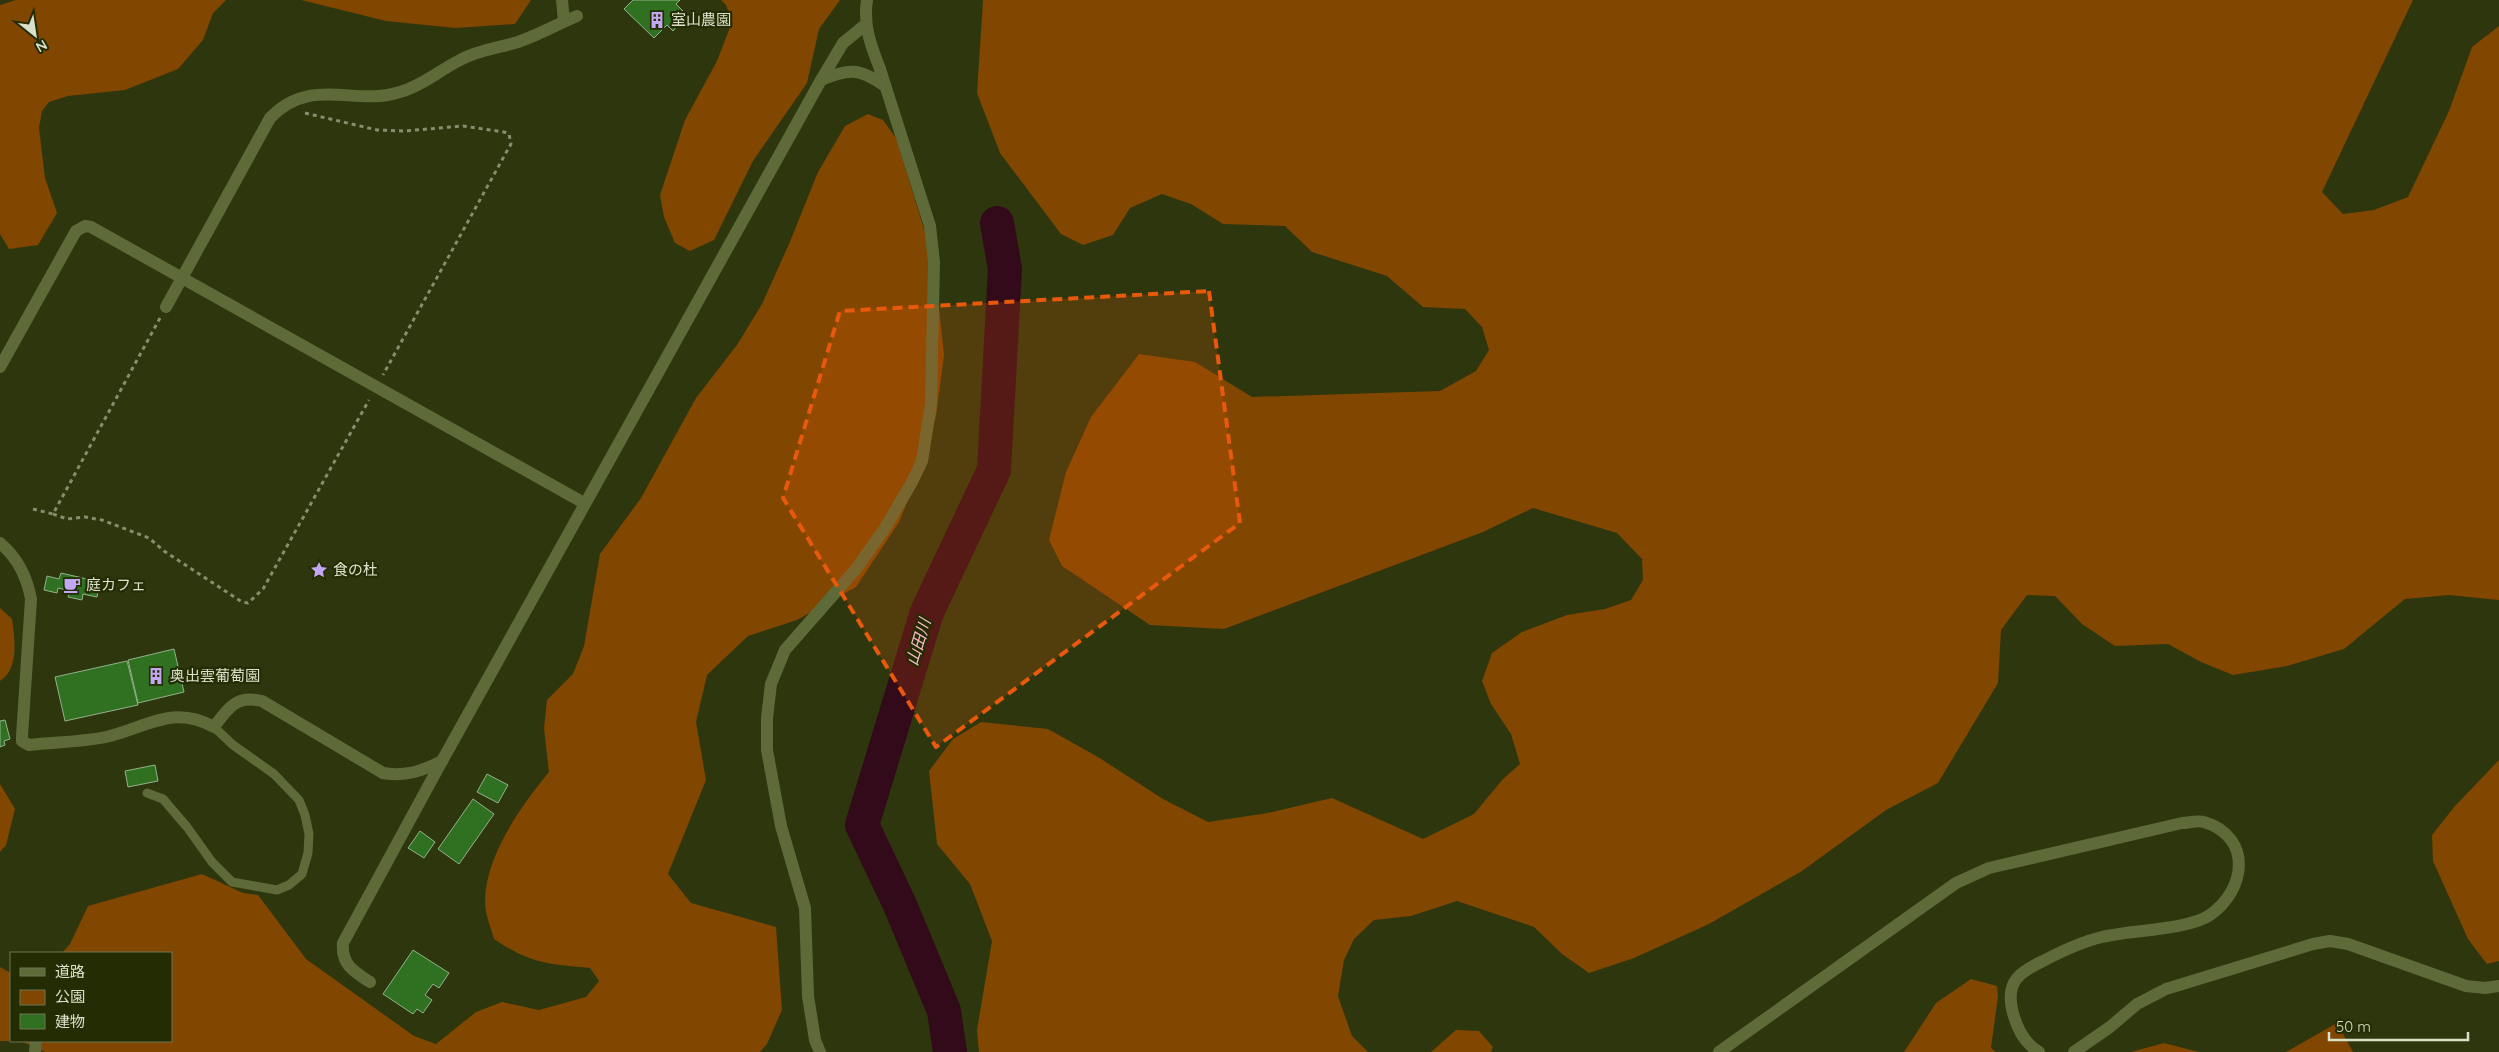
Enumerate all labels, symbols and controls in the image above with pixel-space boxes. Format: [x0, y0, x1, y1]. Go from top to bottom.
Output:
north arrow [10, 10, 60, 60]
building icon: 室山農園 [647, 10, 667, 30]
place label: 室山農園 [671, 10, 731, 29]
text: N [33, 36, 50, 57]
place icon: 食の杜 [309, 560, 329, 580]
place label: 食の杜 [333, 560, 378, 579]
cafe icon: 庭カフェ [62, 575, 82, 595]
place label: 庭カフェ [86, 575, 146, 594]
water label: 山田川 [901, 614, 935, 668]
building icon: 奥出雲葡萄園 [146, 666, 166, 686]
place label: 奥出雲葡萄園 [170, 666, 260, 685]
legend [10, 952, 172, 1042]
text: 道路 [55, 962, 85, 981]
text: 公園 [55, 987, 85, 1006]
scale bar [2329, 1010, 2468, 1042]
text: 建物 [55, 1012, 85, 1031]
text: 50 m [2336, 1017, 2371, 1036]

